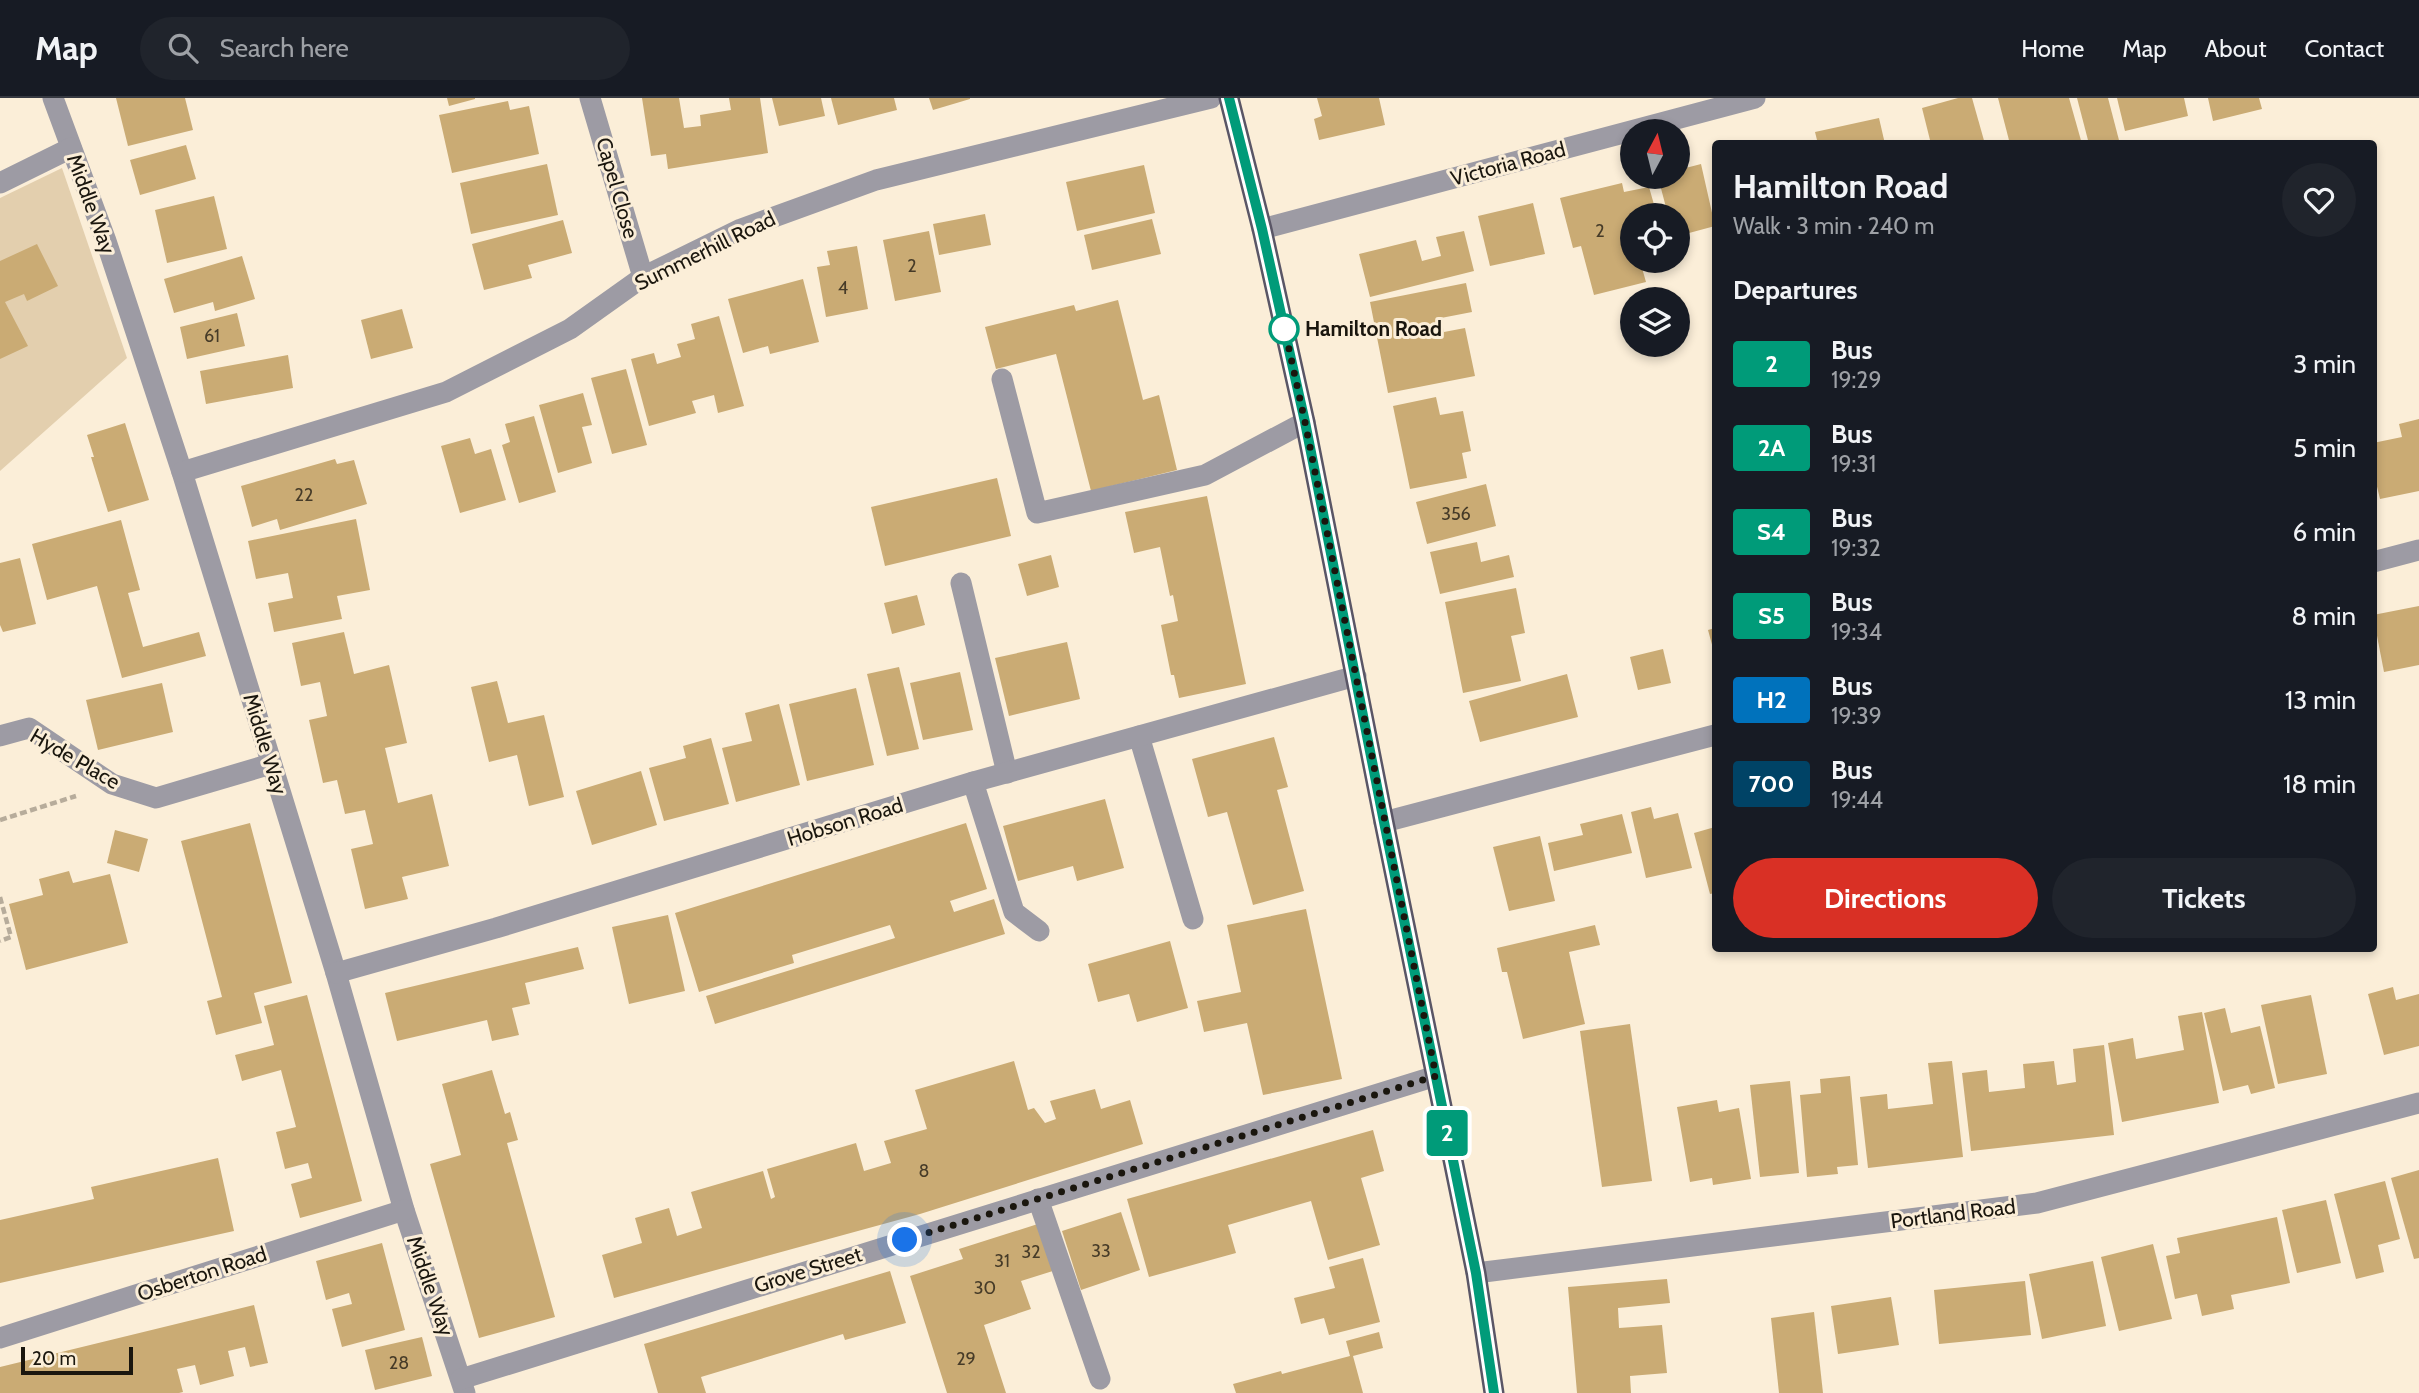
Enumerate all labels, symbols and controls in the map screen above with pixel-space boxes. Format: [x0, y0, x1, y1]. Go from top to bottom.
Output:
search box [140, 17, 630, 80]
text: Map [35, 28, 98, 68]
icon: search [164, 29, 202, 67]
text: Search here [220, 32, 349, 64]
text: Home [2021, 34, 2084, 63]
text: Map [2122, 34, 2167, 63]
text: About [2205, 34, 2267, 63]
text: Contact [2305, 34, 2384, 63]
north arrow [1620, 119, 1690, 189]
map controls [1620, 119, 1690, 357]
street label: Capel Close [591, 134, 644, 241]
street label: Victoria Road [1448, 136, 1568, 191]
street label: Middle Way [62, 151, 121, 257]
button: heart [2282, 163, 2356, 237]
text: Hamilton Road [1733, 166, 1948, 206]
button: locate [1620, 203, 1690, 273]
street label: Summerhill Road [630, 206, 779, 295]
text: Walk · 3 min · 240 m [1733, 212, 1935, 240]
house number: 2 [1595, 220, 1605, 242]
house number: 2 [907, 255, 917, 277]
text: Departures [1733, 274, 1857, 306]
house number: 4 [838, 277, 848, 299]
button: layers [1620, 287, 1690, 357]
marker: Hamilton Road [1269, 314, 1299, 344]
place label: Hamilton Road [1305, 316, 1442, 341]
house number: 61 [204, 325, 220, 347]
text: Bus [1831, 334, 1872, 366]
text: 3 min [2293, 348, 2356, 380]
text: 2 [1765, 349, 1778, 378]
text: 19:29 [1831, 366, 1881, 394]
text: Bus [1831, 418, 1872, 450]
text: 5 min [2293, 432, 2356, 464]
text: 2A [1758, 433, 1785, 462]
text: 19:31 [1831, 450, 1876, 478]
house number: 22 [295, 484, 313, 506]
text: Bus [1831, 502, 1872, 534]
house number: 356 [1441, 503, 1471, 525]
text: 6 min [2293, 516, 2356, 548]
text: S4 [1757, 517, 1786, 546]
text: 19:32 [1831, 534, 1881, 562]
text: Bus [1831, 586, 1872, 618]
text: 8 min [2292, 600, 2356, 632]
text: S5 [1758, 601, 1785, 630]
text: 19:34 [1831, 618, 1882, 646]
text: Bus [1831, 670, 1872, 702]
text: 13 min [2285, 684, 2356, 716]
text: H2 [1756, 685, 1787, 714]
street label: Middle Way [238, 690, 293, 798]
text: 19:39 [1831, 702, 1882, 730]
street label: Hyde Place [26, 723, 125, 794]
text: Bus [1831, 754, 1872, 786]
text: 18 min [2283, 768, 2356, 800]
text: 700 [1749, 769, 1794, 798]
text: 19:44 [1831, 786, 1883, 814]
street label: Hobson Road [784, 792, 906, 851]
button: Directions [1733, 858, 2038, 938]
button: Tickets [2052, 858, 2356, 938]
line badge: 2 [1424, 1110, 1470, 1156]
text: 2 [1441, 1118, 1453, 1147]
house number: 8 [919, 1160, 929, 1182]
street label: Portland Road [1889, 1193, 2017, 1234]
your location [887, 1222, 922, 1257]
street label: Middle Way [402, 1232, 459, 1340]
house number: 33 [1091, 1240, 1111, 1262]
street label: Osberton Road [134, 1241, 270, 1306]
street label: Grove Street [751, 1241, 865, 1298]
house number: 32 [1021, 1241, 1041, 1263]
house number: 31 [994, 1250, 1010, 1272]
house number: 30 [974, 1277, 996, 1299]
scale bar [21, 1344, 133, 1376]
text: 20 m [32, 1347, 76, 1370]
house number: 29 [956, 1348, 976, 1370]
house number: 28 [389, 1352, 409, 1374]

